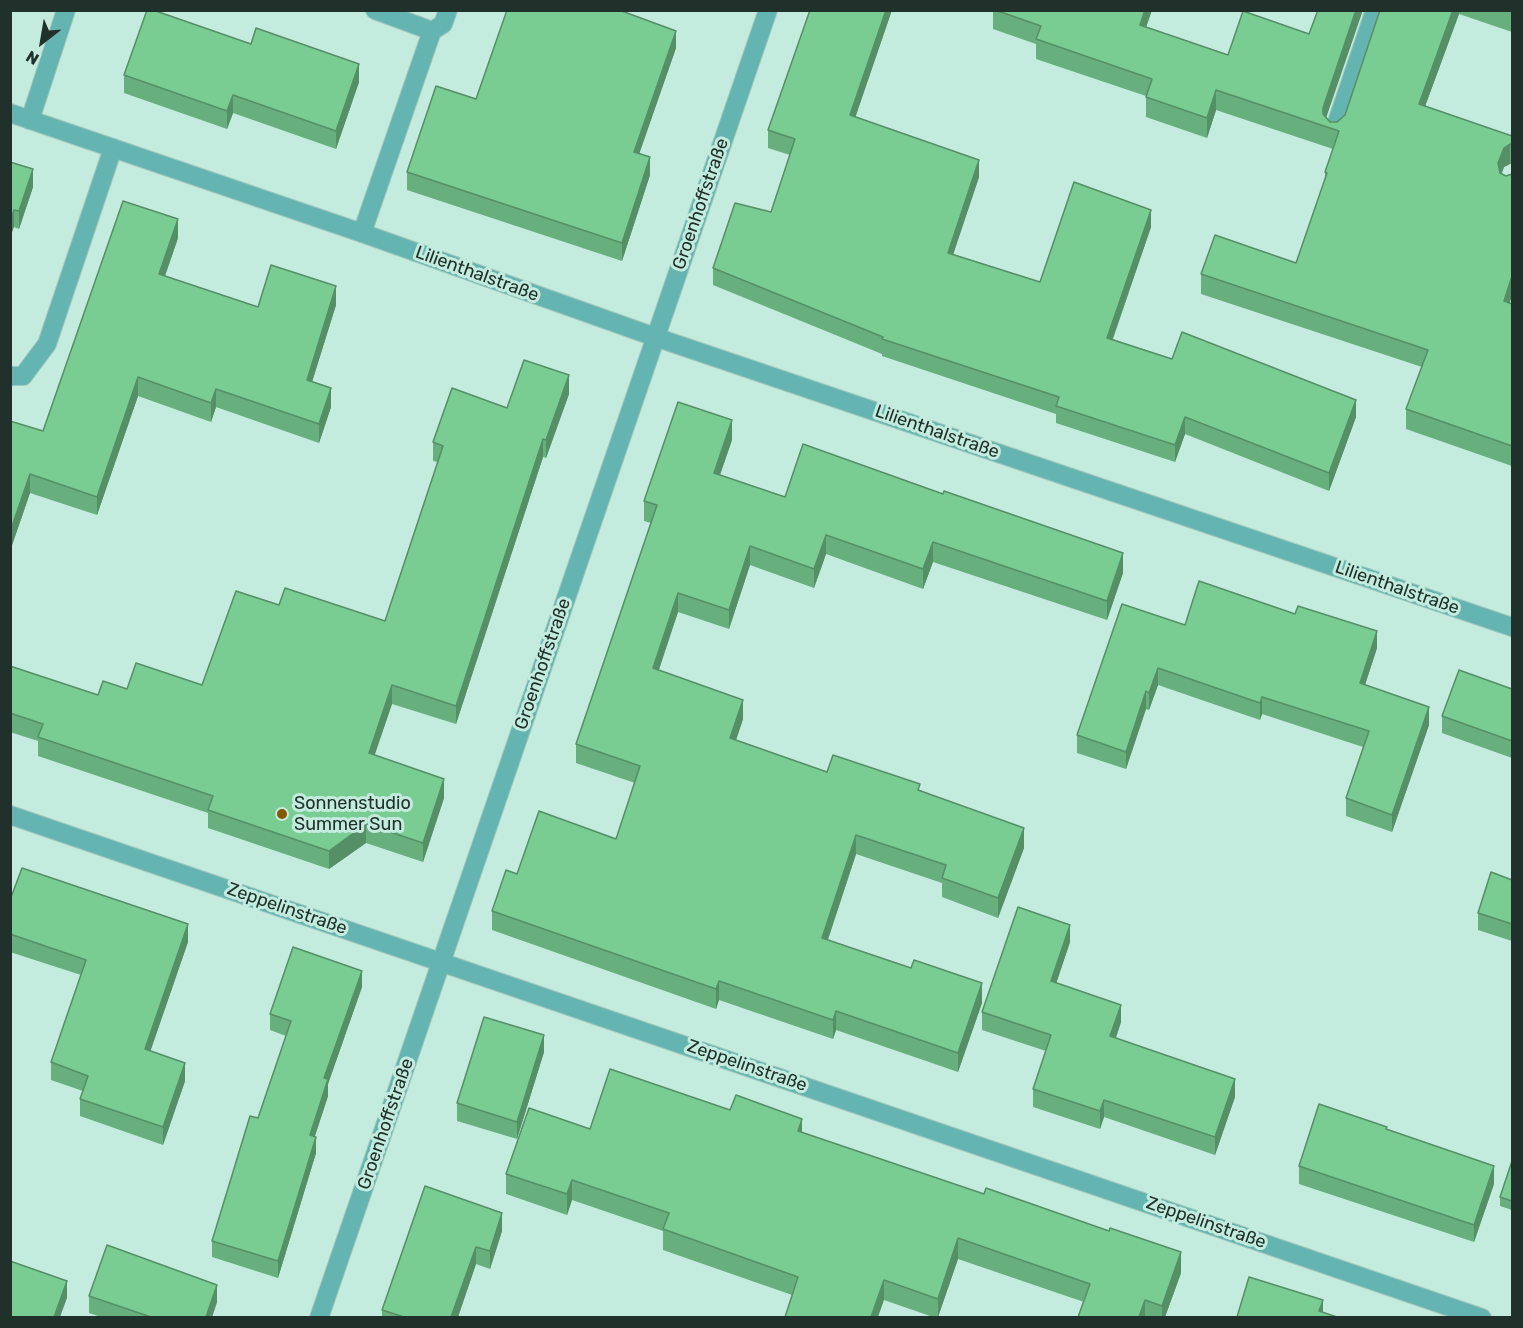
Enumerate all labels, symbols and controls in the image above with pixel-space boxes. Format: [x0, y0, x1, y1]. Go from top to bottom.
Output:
north arrow [12, 12, 72, 72]
text: N [23, 47, 42, 69]
street label: Groenhoffstraße [668, 136, 734, 272]
street label: Lilienthalstraße [412, 242, 542, 306]
street label: Lilienthalstraße [872, 401, 1002, 463]
street label: Lilienthalstraße [1332, 557, 1462, 619]
street label: Groenhoffstraße [510, 596, 576, 732]
place label: Sonnenstudio Summer Sun [294, 793, 411, 836]
marker: Sonnenstudio Summer Sun [275, 807, 289, 821]
street label: Zeppelinstraße [224, 878, 350, 940]
street label: Zeppelinstraße [684, 1035, 810, 1097]
street label: Groenhoffstraße [353, 1056, 419, 1192]
street label: Zeppelinstraße [1143, 1192, 1269, 1254]

